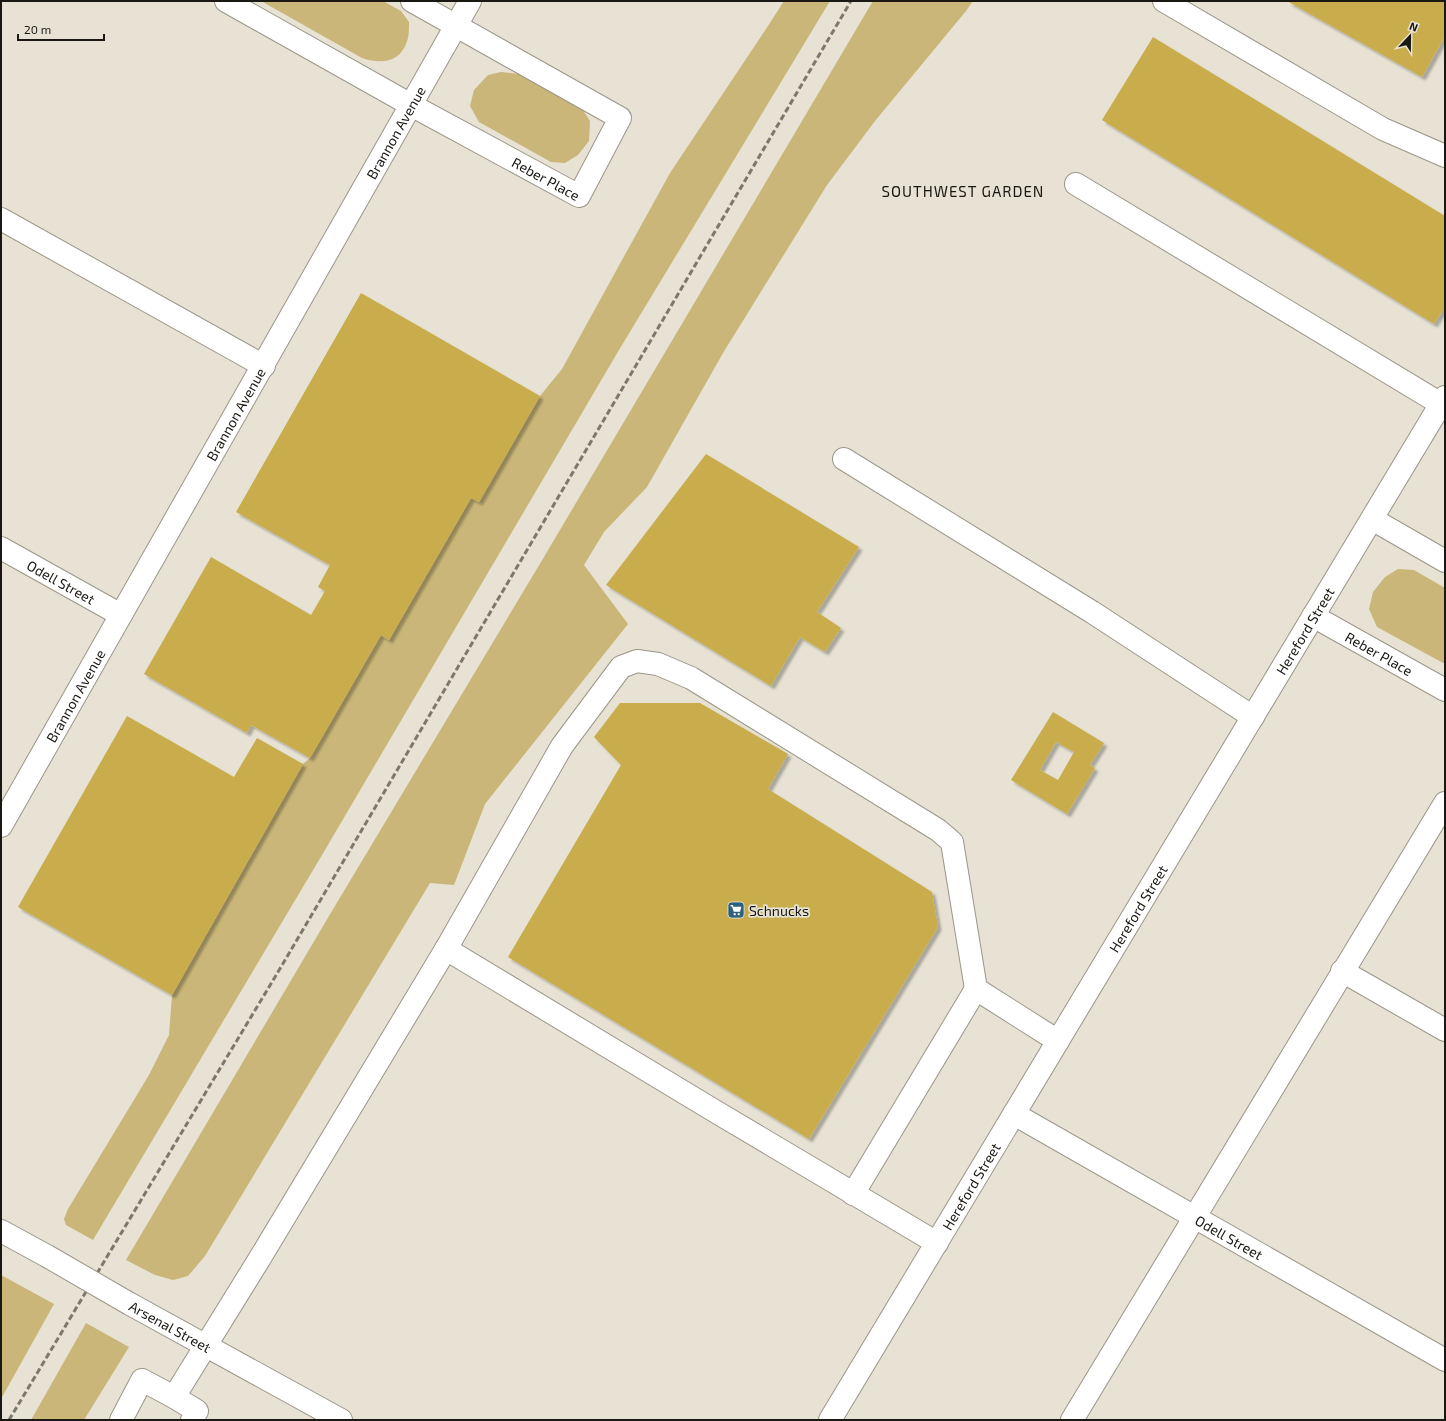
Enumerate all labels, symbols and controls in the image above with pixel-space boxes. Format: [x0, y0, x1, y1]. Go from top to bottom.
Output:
scale bar [18, 16, 104, 42]
north arrow [1390, 16, 1430, 56]
text: N [1408, 19, 1420, 34]
text: 20 m [24, 22, 51, 36]
street label: Brannon Avenue [362, 83, 429, 182]
street label: Reber Place [509, 153, 583, 203]
district label: SOUTHWEST GARDEN [882, 182, 1044, 200]
street label: Brannon Avenue [202, 364, 268, 463]
street label: Odell Street [24, 556, 98, 607]
street label: Hereford Street [1272, 584, 1337, 677]
street label: Reber Place [1343, 628, 1416, 679]
street label: Brannon Avenue [42, 646, 108, 745]
street label: Hereford Street [1105, 862, 1170, 955]
supermarket icon: Schnucks [726, 900, 746, 920]
place label: Schnucks [749, 902, 809, 919]
street label: Hereford Street [938, 1139, 1003, 1233]
street label: Odell Street [1193, 1211, 1266, 1263]
street label: Arsenal Street [126, 1297, 214, 1355]

